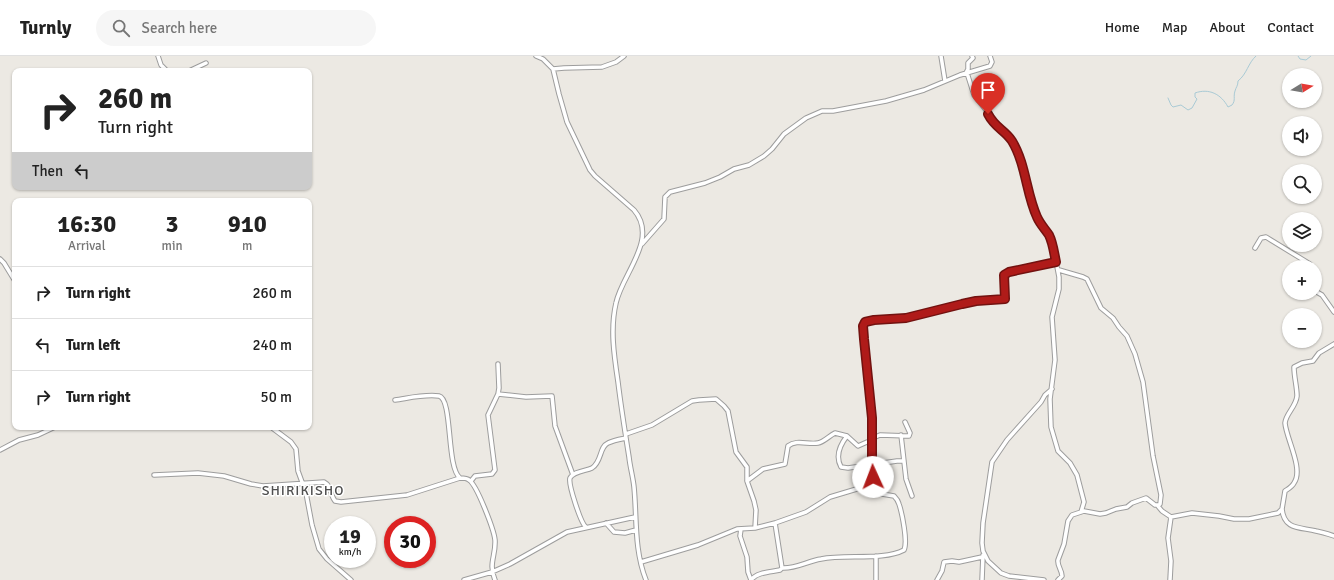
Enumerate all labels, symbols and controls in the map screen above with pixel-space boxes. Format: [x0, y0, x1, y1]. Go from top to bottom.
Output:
search box [96, 10, 376, 46]
text: Turnly [20, 16, 72, 40]
icon: search [110, 17, 132, 39]
text: Search here [142, 19, 217, 37]
text: Home [1105, 19, 1140, 36]
text: Map [1162, 19, 1187, 36]
text: About [1209, 19, 1245, 36]
text: Contact [1267, 19, 1314, 36]
north arrow [1282, 68, 1322, 108]
map controls [1282, 68, 1322, 348]
pin [971, 73, 1005, 114]
icon: arrive [977, 79, 999, 101]
text: 260 m [98, 82, 172, 116]
icon: right [32, 84, 84, 136]
text: Turn right [98, 116, 173, 138]
button: sound [1282, 116, 1322, 156]
icon: left [71, 160, 93, 182]
text: Then [32, 162, 63, 180]
button: search [1282, 164, 1322, 204]
text: 16:30 [57, 209, 116, 239]
text: 3 [166, 209, 178, 239]
text: 910 [228, 209, 267, 239]
button: layers [1282, 212, 1322, 252]
text: Arrival [68, 238, 105, 254]
text: min [162, 238, 183, 254]
text: m [242, 238, 252, 254]
button: + [1282, 260, 1322, 300]
icon: right [32, 282, 54, 304]
text: Turn right [66, 284, 131, 302]
text: 260 m [252, 284, 292, 302]
button: − [1282, 308, 1322, 348]
icon: left [32, 334, 54, 356]
text: Turn left [66, 336, 120, 354]
text: 240 m [252, 336, 292, 354]
icon: right [32, 386, 54, 408]
text: Turn right [66, 388, 131, 406]
text: 50 m [261, 388, 292, 406]
position arrow [852, 456, 894, 498]
district label: SHIRIKISHO [262, 482, 344, 499]
speed limit sign: 30 [384, 516, 436, 568]
text: 19 [339, 524, 361, 549]
text: km/h [339, 546, 361, 558]

